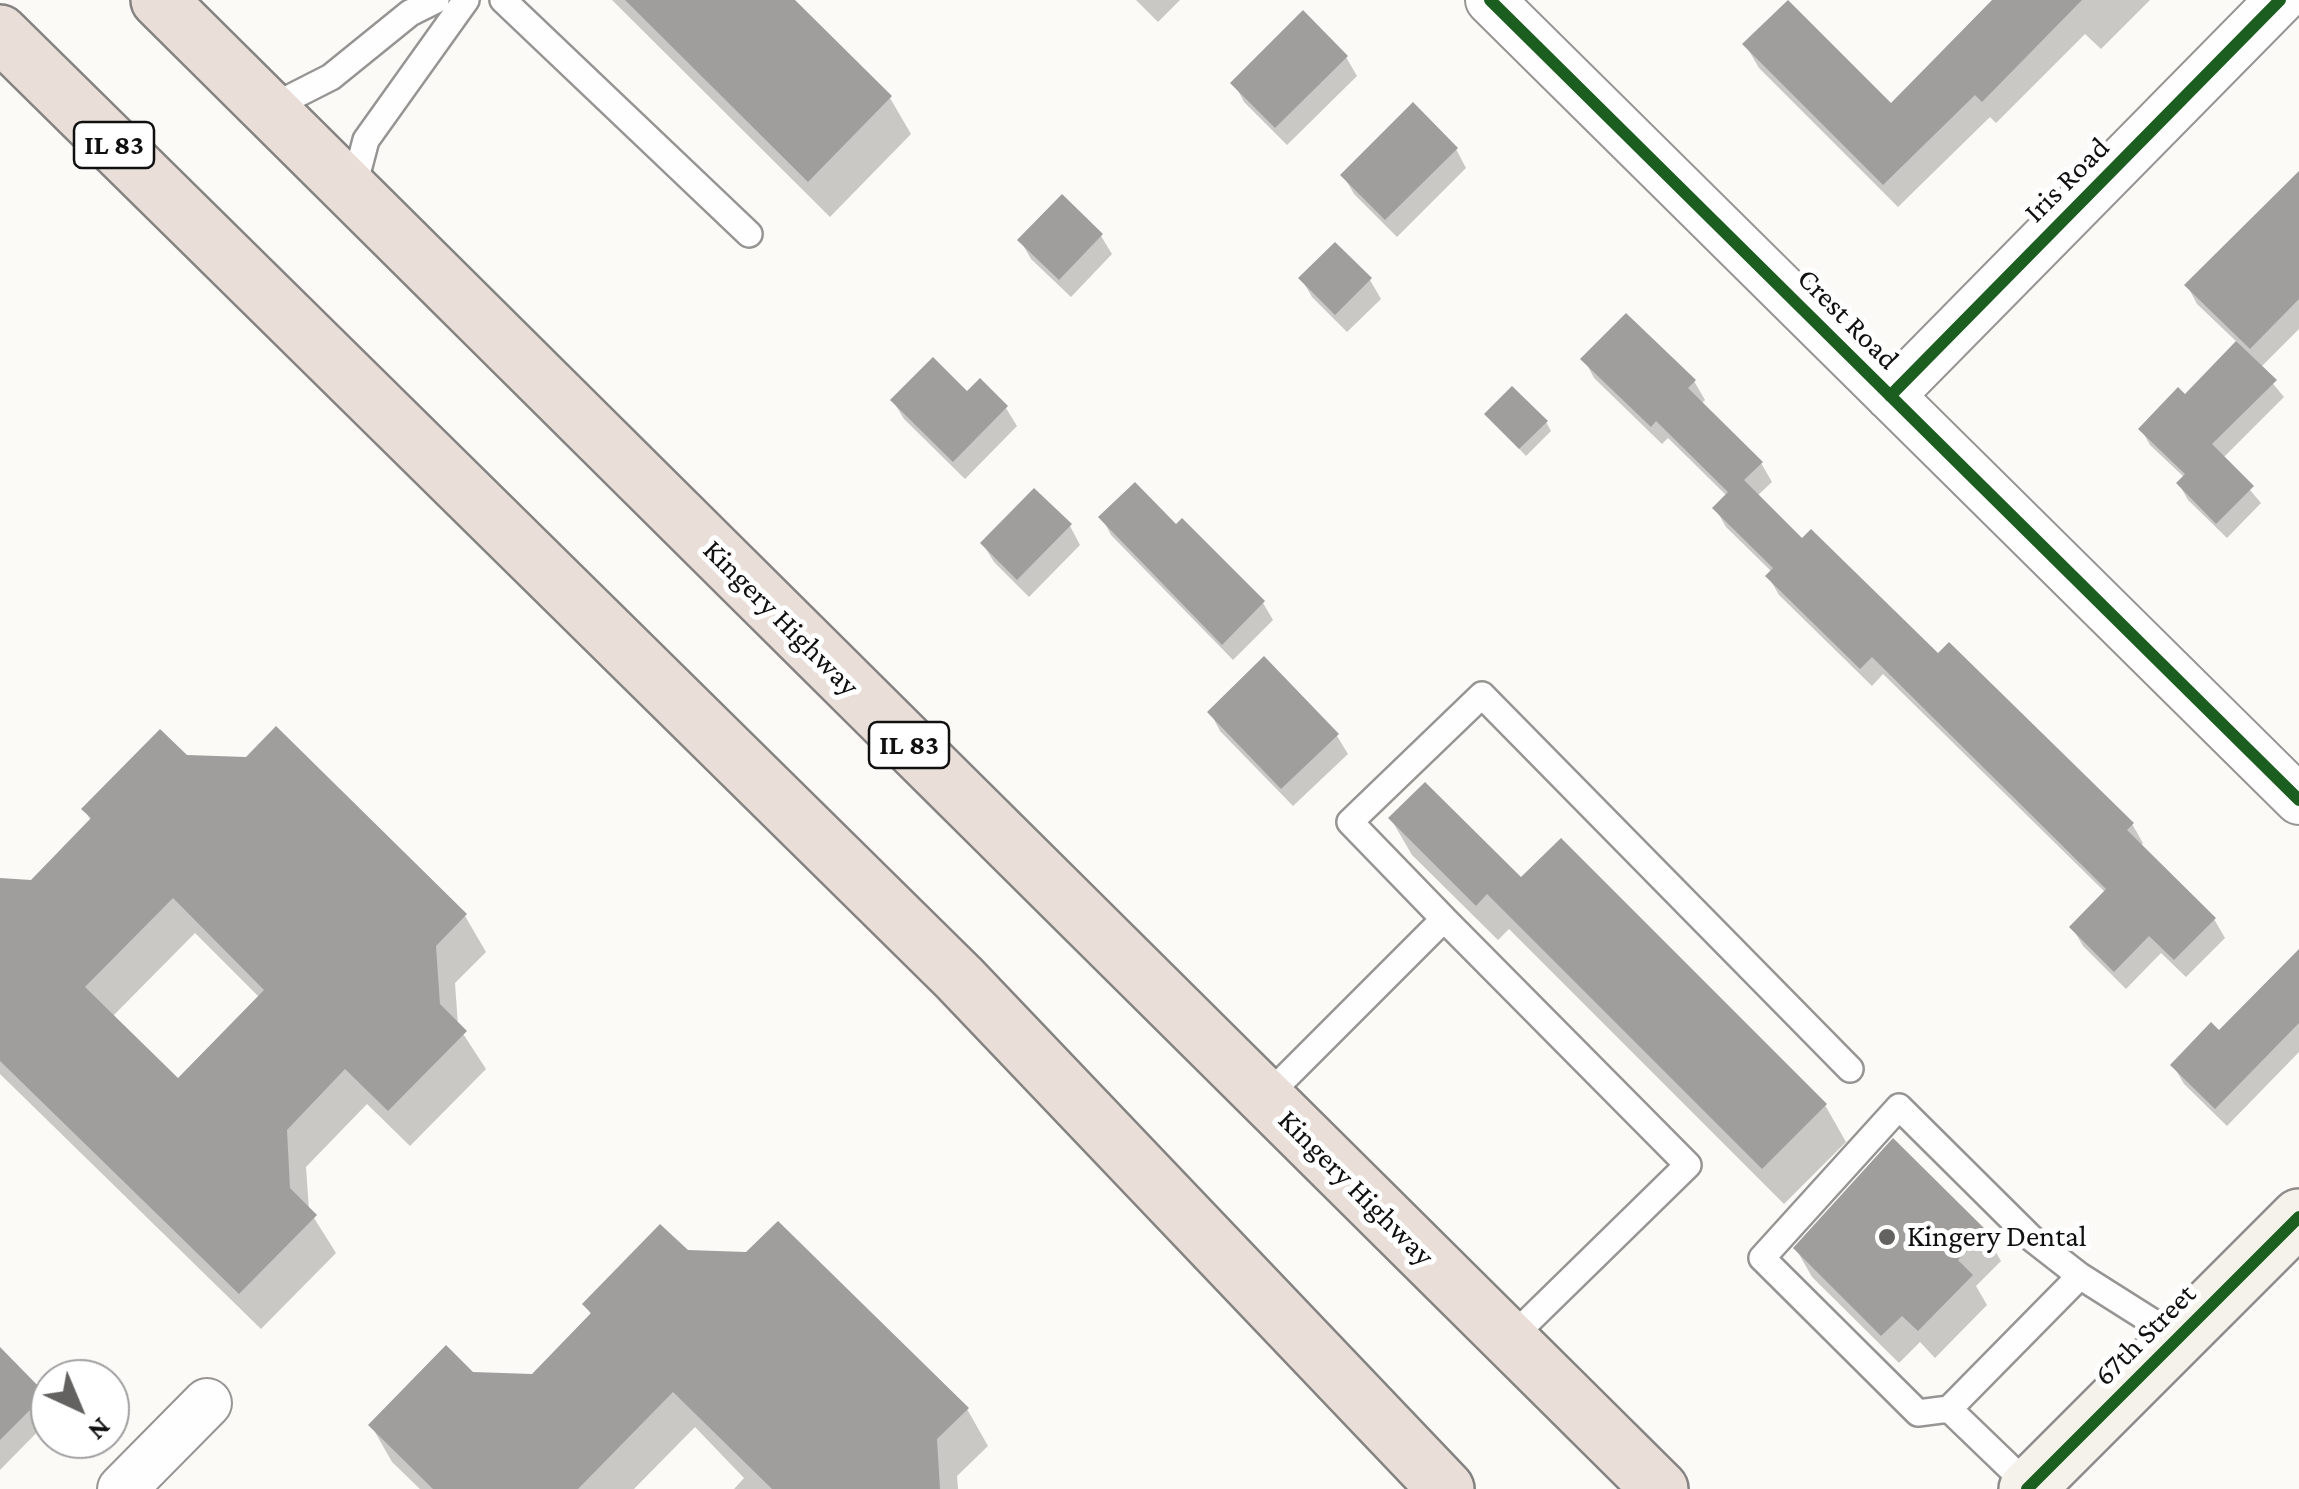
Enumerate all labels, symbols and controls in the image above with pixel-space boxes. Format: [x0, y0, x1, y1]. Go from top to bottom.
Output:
road number: IL 83 [74, 122, 154, 168]
street label: Iris Road [2017, 130, 2117, 230]
street label: Crest Road [1790, 261, 1906, 377]
street label: Kingery Highway [695, 532, 867, 704]
road number: IL 83 [869, 722, 949, 768]
street label: Kingery Highway [1270, 1102, 1442, 1274]
place label: Kingery Dental [1907, 1219, 2087, 1255]
marker: Kingery Dental [1876, 1226, 1898, 1248]
street label: 67th Street [2086, 1276, 2204, 1394]
north arrow [30, 1359, 130, 1459]
text: N [82, 1412, 117, 1447]

